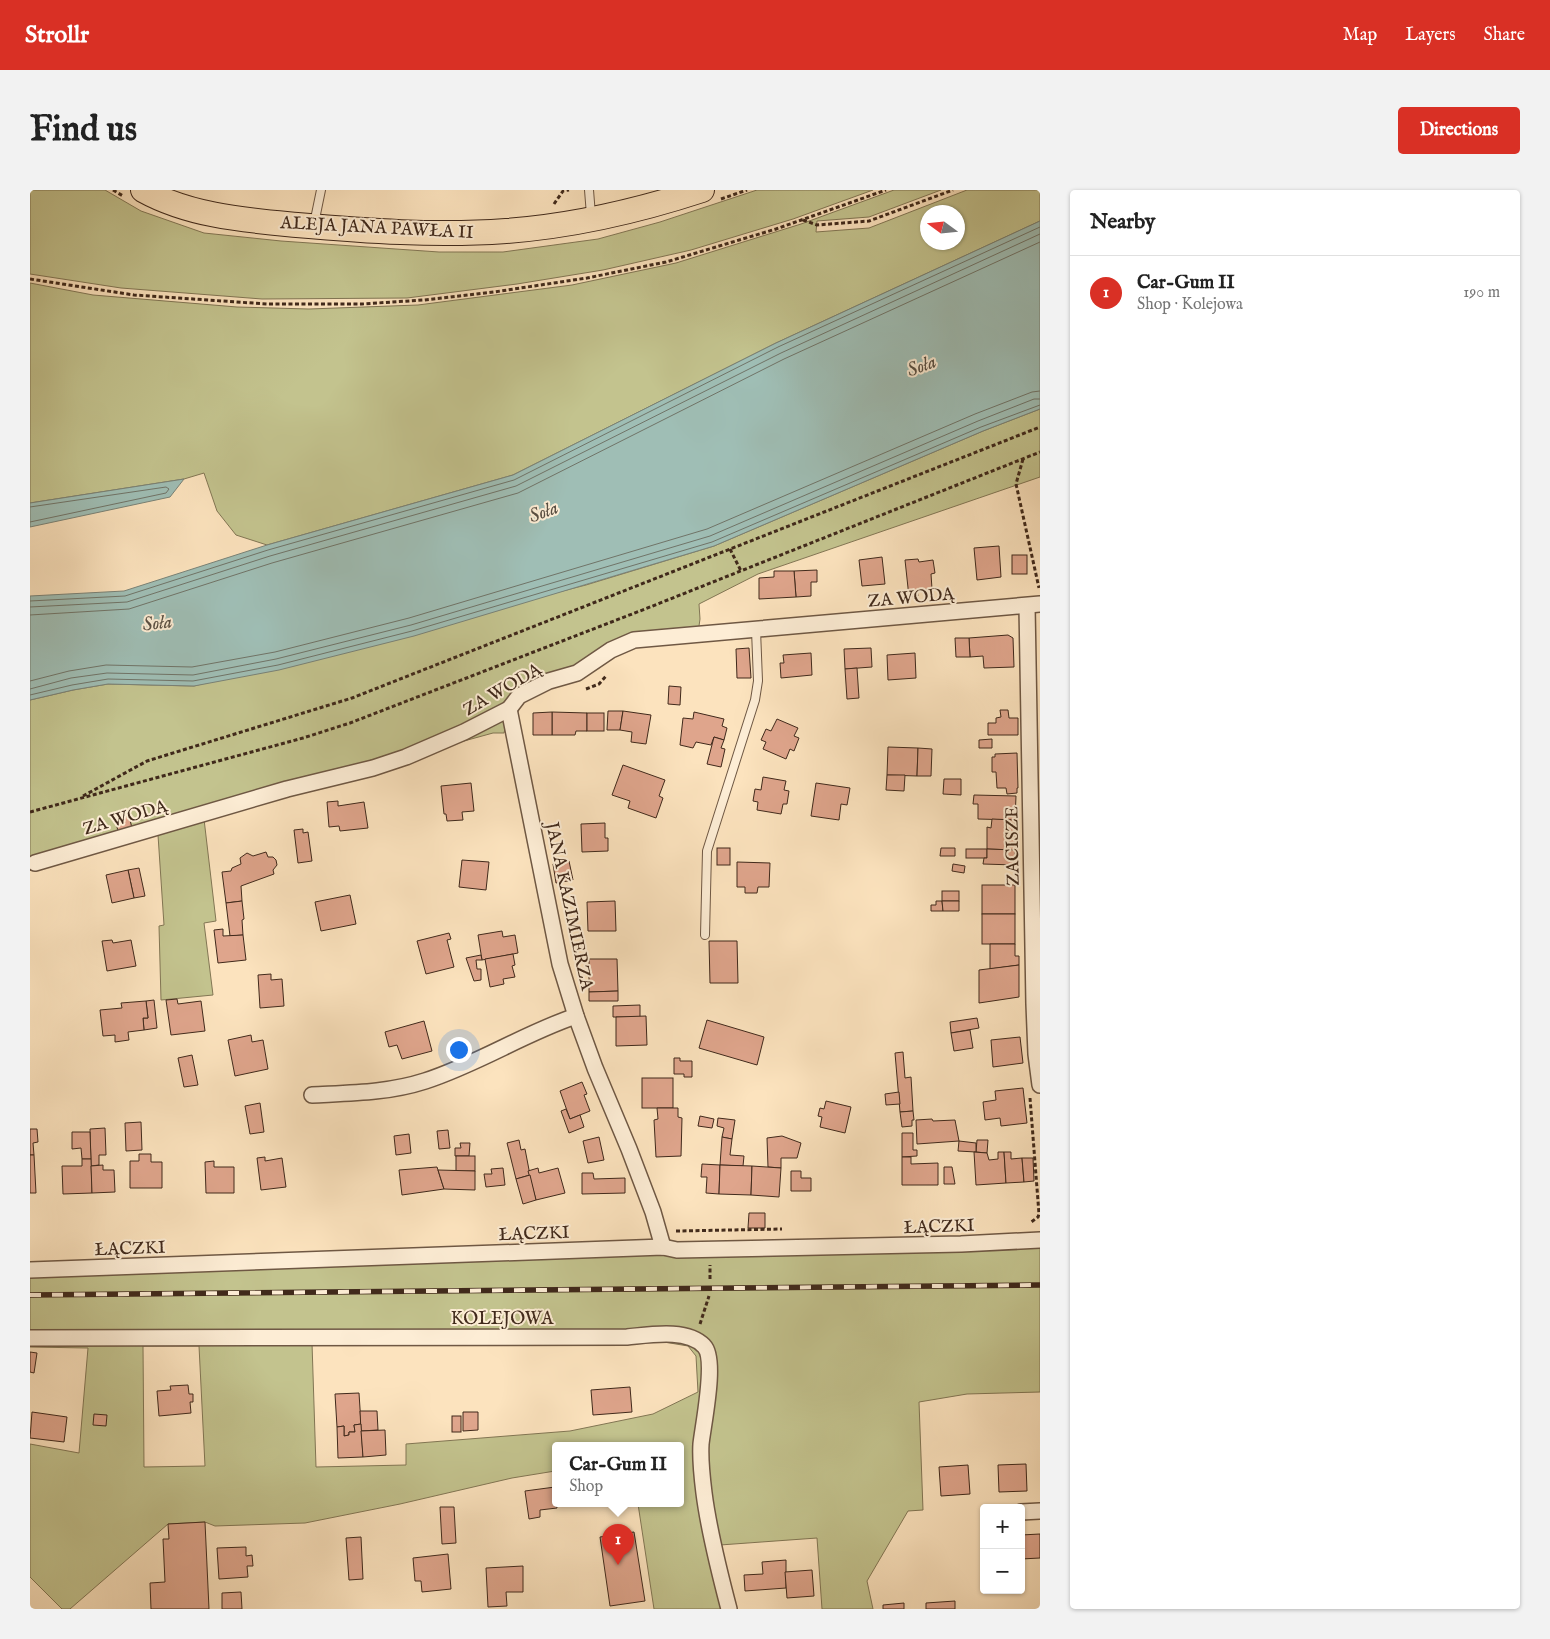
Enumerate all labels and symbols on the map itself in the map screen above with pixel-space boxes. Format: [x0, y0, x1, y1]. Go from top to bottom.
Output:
north arrow [920, 205, 965, 250]
street label: ALEJA JANA PAWŁA II [279, 212, 474, 245]
water label: Soła [904, 350, 940, 383]
water label: Soła [526, 496, 562, 529]
street label: ZA WODĄ [867, 583, 956, 614]
water label: Soła [141, 610, 173, 638]
street label: ZA WODĄ [459, 658, 547, 722]
street label: ZA WODĄ [81, 795, 171, 841]
street label: ZACISZE [1001, 806, 1026, 886]
street label: JANA KAZIMIERZA [539, 818, 598, 993]
your location [446, 1037, 472, 1063]
street label: ŁĄCZKI [903, 1215, 975, 1240]
street label: ŁĄCZKI [498, 1222, 570, 1247]
street label: ŁĄCZKI [94, 1237, 166, 1262]
street label: KOLEJOWA [451, 1308, 554, 1331]
pin: 1 [602, 1524, 634, 1565]

